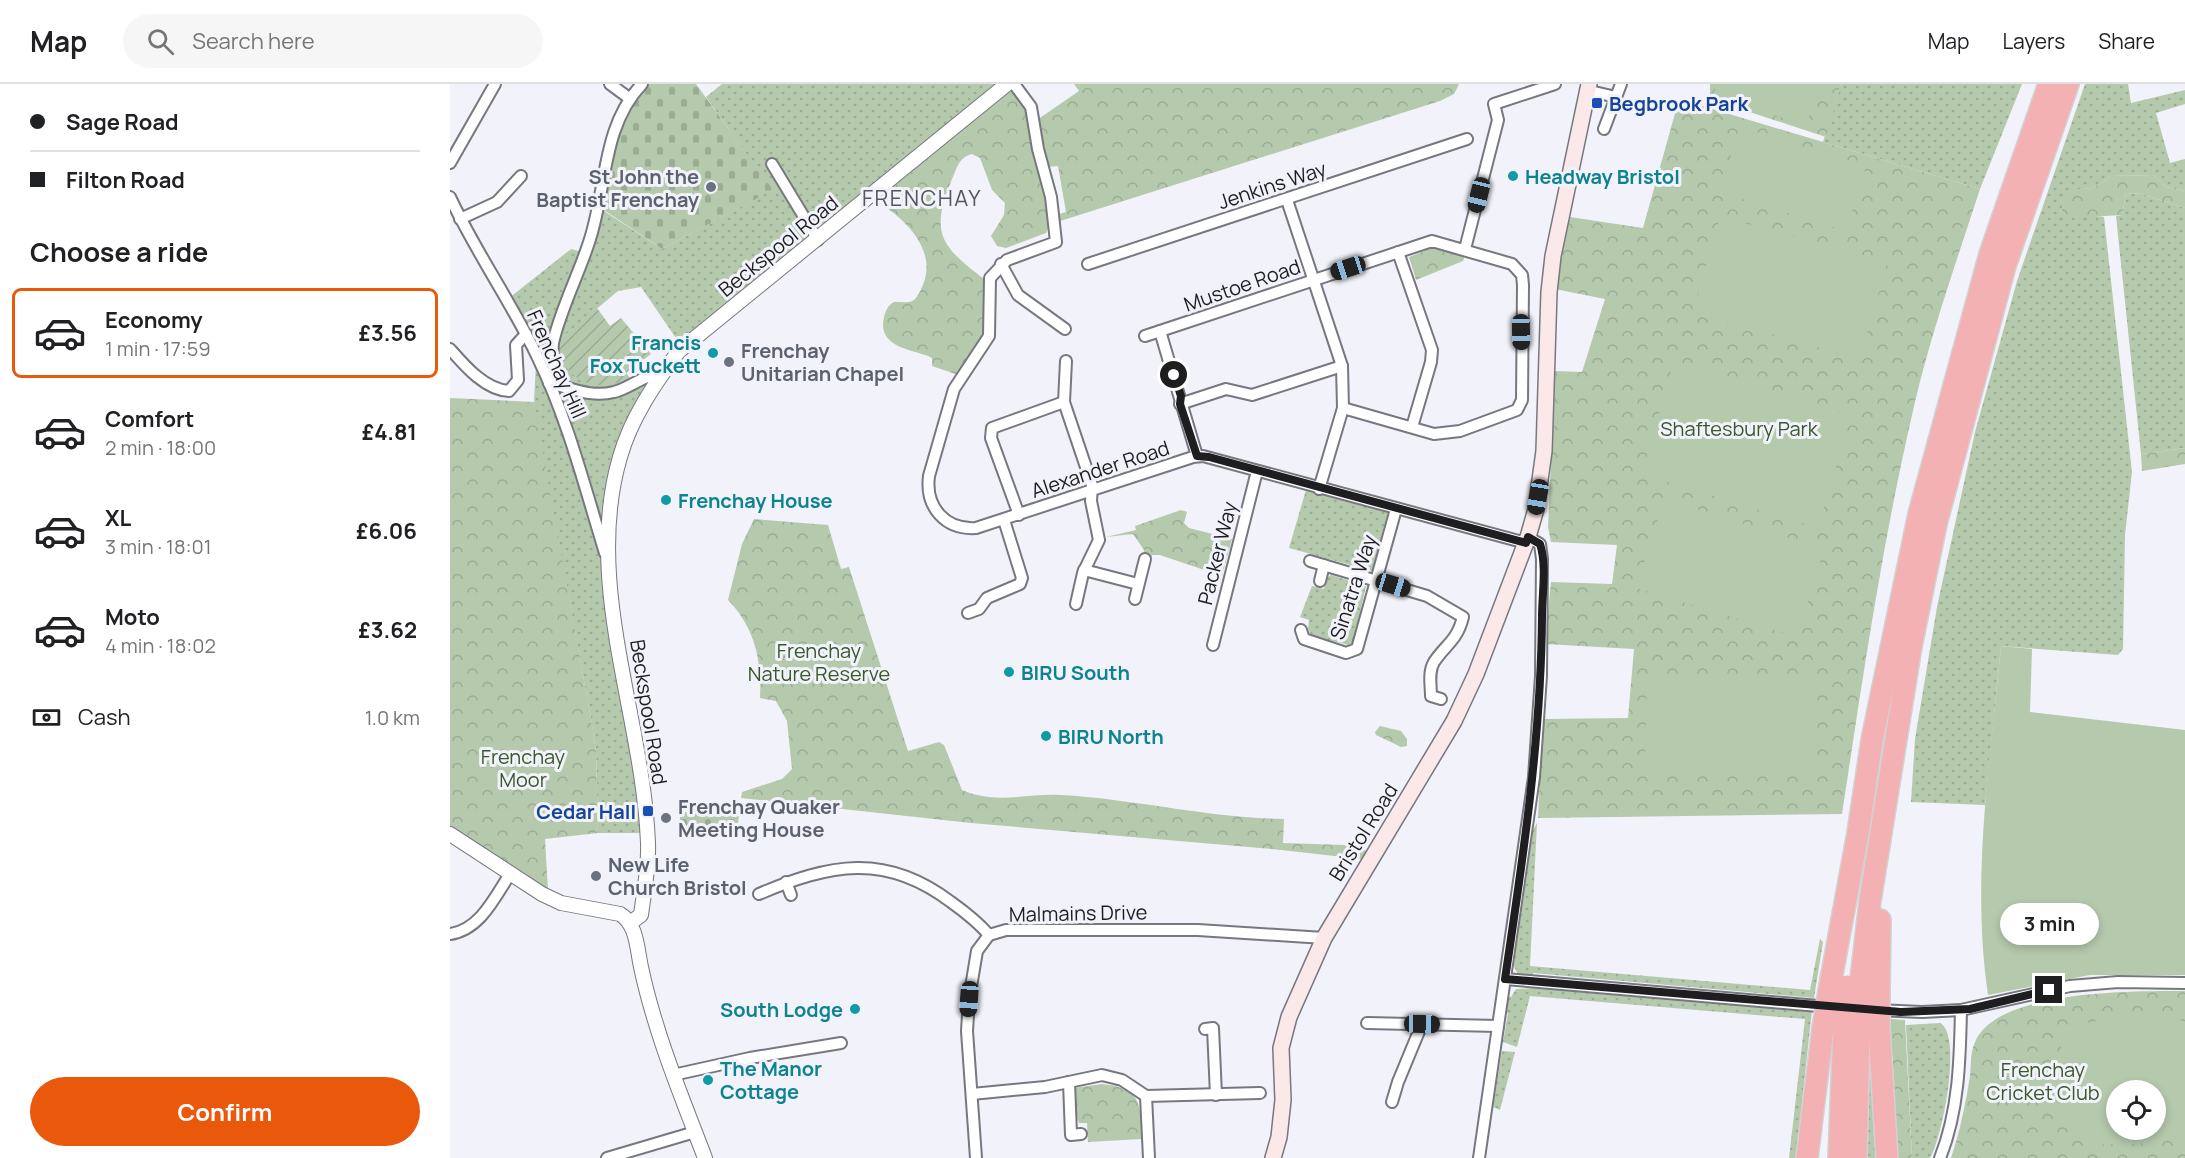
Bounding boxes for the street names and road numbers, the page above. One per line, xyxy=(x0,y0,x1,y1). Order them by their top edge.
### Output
street label: Jenkins Way xyxy=(1214,155,1330,215)
street label: Beckspool Road xyxy=(712,189,844,303)
street label: Mustoe Road xyxy=(1180,252,1304,318)
street label: Frenchay Hill xyxy=(521,306,593,422)
street label: Alexander Road xyxy=(1027,434,1173,504)
street label: Packer Way xyxy=(1191,498,1243,607)
street label: Sinatra Way xyxy=(1323,531,1383,643)
street label: Beckspool Road xyxy=(624,637,674,787)
street label: Bristol Road xyxy=(1322,778,1404,886)
street label: Malmains Drive xyxy=(1009,898,1147,928)

